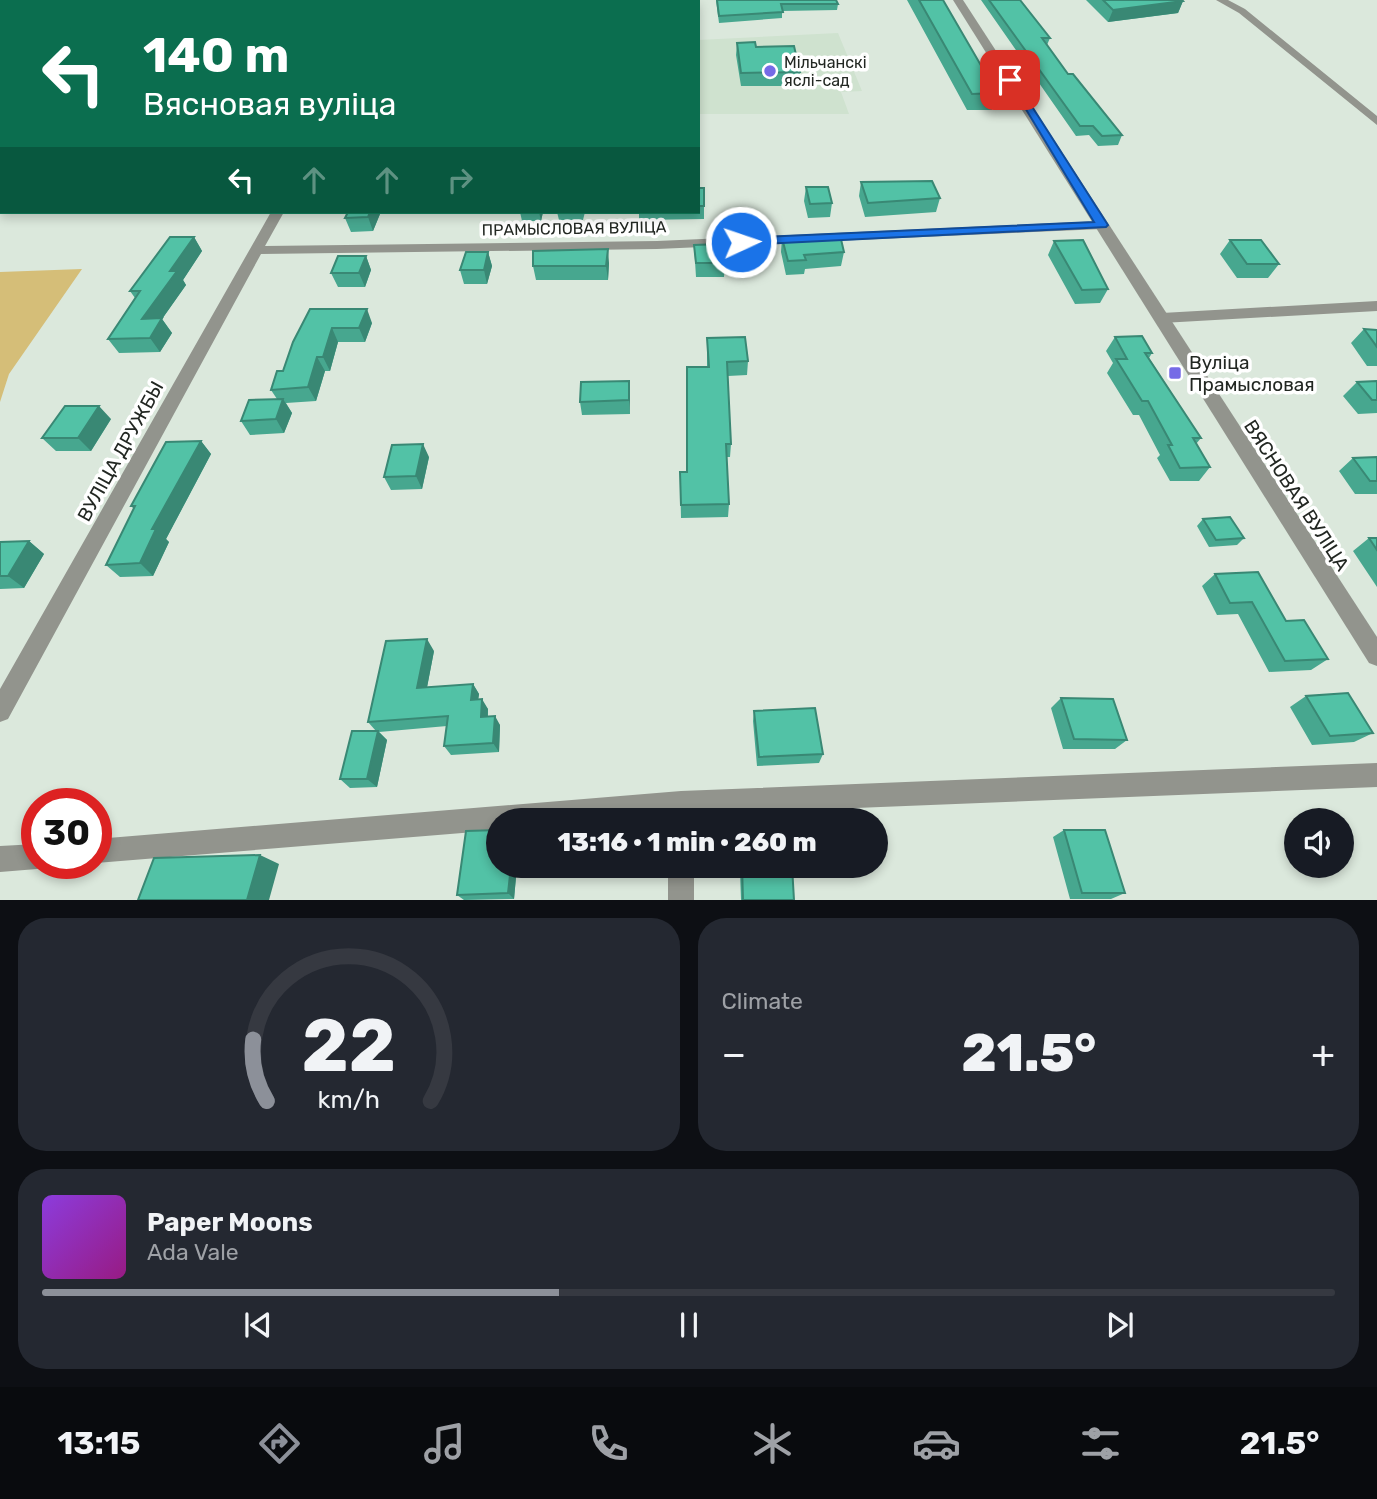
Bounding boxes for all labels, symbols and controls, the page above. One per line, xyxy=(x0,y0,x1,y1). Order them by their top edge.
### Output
text: 140 m xyxy=(143,26,289,84)
icon: left xyxy=(28,28,119,119)
pin xyxy=(980,50,1040,110)
place label: Мільчанскі яслі-сад xyxy=(784,53,867,90)
icon: arrive xyxy=(991,61,1029,99)
marker: Мільчанскі яслі-сад xyxy=(762,63,778,79)
text: Вясновая вуліца xyxy=(143,85,396,123)
icon: left xyxy=(222,161,260,199)
icon: ahead xyxy=(295,161,333,199)
icon: ahead xyxy=(368,161,406,199)
icon: right xyxy=(441,161,479,199)
position arrow xyxy=(704,205,778,279)
street label: ПРАМЫСЛОВАЯ ВУЛІЦА xyxy=(482,217,667,240)
place label: Вуліца Прамысловая xyxy=(1189,351,1315,396)
marker: Вуліца Прамысловая xyxy=(1167,365,1183,381)
street label: ВУЛІЦА ДРУЖБЫ xyxy=(72,377,168,525)
street label: ВЯСНОВАЯ ВУЛІЦА xyxy=(1239,415,1354,575)
speed limit sign: 30 xyxy=(21,788,112,879)
map controls xyxy=(1284,808,1354,878)
button: sound xyxy=(1284,808,1354,878)
text: 13:16 · 1 min · 260 m xyxy=(557,827,817,858)
text: Climate xyxy=(722,987,803,1015)
text: 22 xyxy=(301,1003,396,1089)
text: 21.5° xyxy=(961,1022,1096,1084)
text: − xyxy=(722,1031,746,1077)
text: + xyxy=(1311,1031,1335,1077)
text: km/h xyxy=(318,1084,380,1113)
text: Paper Moons xyxy=(147,1207,313,1238)
text: Ada Vale xyxy=(147,1238,239,1266)
icon: previous xyxy=(239,1306,277,1344)
icon: pause xyxy=(670,1306,708,1344)
icon: next xyxy=(1101,1306,1139,1344)
icon: directions xyxy=(255,1419,304,1468)
icon: music xyxy=(420,1419,469,1468)
icon: phone xyxy=(584,1419,633,1468)
icon: climate xyxy=(748,1419,797,1468)
icon: car xyxy=(912,1419,961,1468)
icon: filters xyxy=(1076,1419,1125,1468)
text: 13:15 xyxy=(58,1424,140,1462)
text: 21.5° xyxy=(1240,1424,1319,1462)

